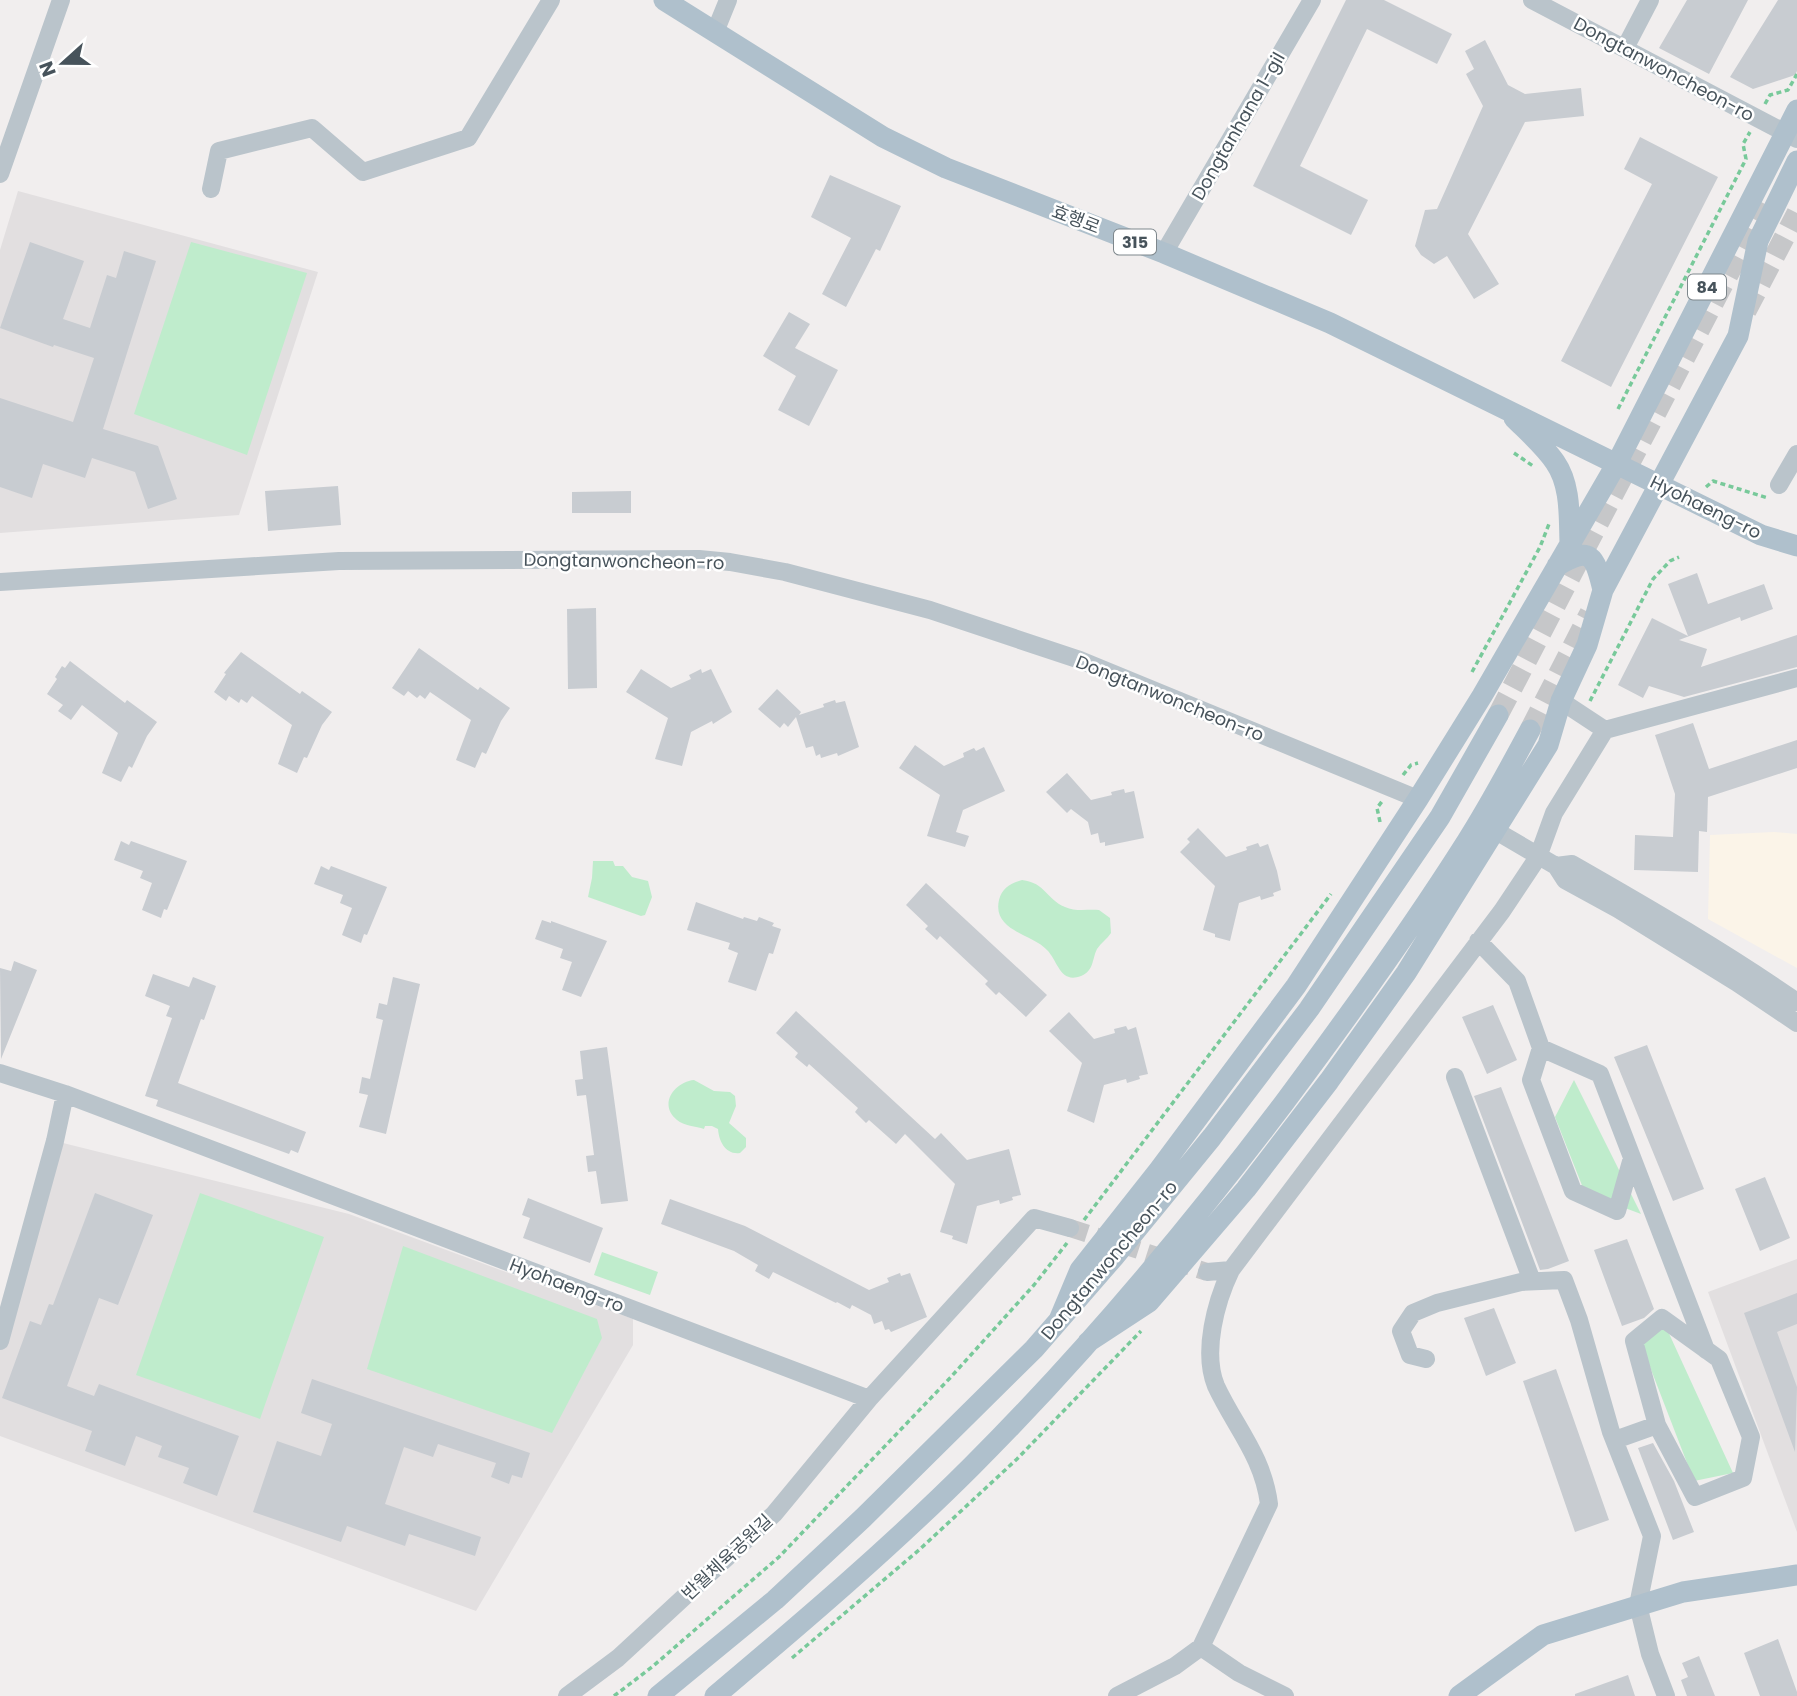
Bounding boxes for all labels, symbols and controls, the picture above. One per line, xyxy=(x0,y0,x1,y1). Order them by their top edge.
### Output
street label: Dongtanwoncheon-ro xyxy=(1569,11,1759,127)
north arrow xyxy=(28,28,98,98)
street label: Dongtanhana 1-gil xyxy=(1185,47,1291,205)
text: N xyxy=(32,57,63,80)
street label: 효행로 xyxy=(1048,198,1104,240)
road number: 315 xyxy=(1114,230,1156,254)
road number: 84 xyxy=(1688,274,1726,300)
street label: Hyohaeng-ro xyxy=(1646,469,1766,545)
street label: Dongtanwoncheon-ro xyxy=(523,547,725,575)
street label: Dongtanwoncheon-ro xyxy=(1072,649,1268,747)
street label: Dongtanwoncheon-ro xyxy=(1035,1175,1183,1345)
street label: Hyohaeng-ro xyxy=(506,1252,628,1318)
street label: 반월체육공원길 xyxy=(676,1508,778,1606)

